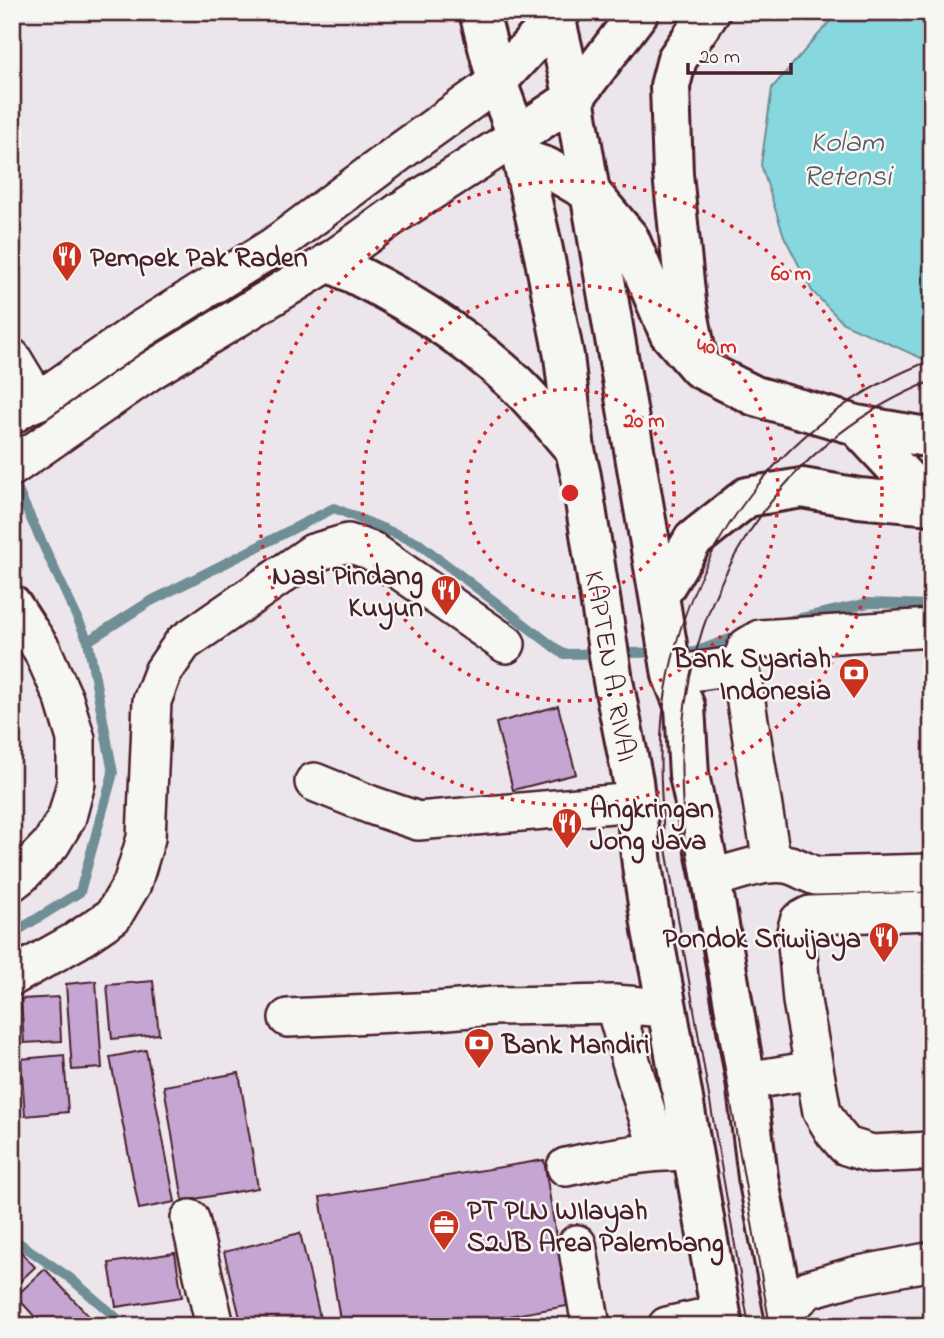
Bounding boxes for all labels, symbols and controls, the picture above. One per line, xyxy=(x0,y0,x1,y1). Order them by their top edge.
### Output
scale bar xyxy=(688,32,792,76)
text: 20 m xyxy=(699,43,740,73)
water label: Kolam Retensi xyxy=(802,122,894,200)
restaurant icon: Pempek Pak Raden xyxy=(50,239,84,283)
place label: Pempek Pak Raden xyxy=(90,239,308,280)
text: 60 m xyxy=(771,260,811,290)
text: 40 m xyxy=(697,333,737,363)
text: 20 m xyxy=(622,407,665,437)
centre of rings xyxy=(558,481,582,505)
place label: Nasi Pindang Kuyun xyxy=(272,557,423,630)
street label: KAPTEN A. RIVAI xyxy=(572,568,646,765)
restaurant icon: Nasi Pindang Kuyun xyxy=(429,573,463,617)
place label: Bank Syariah Indonesia xyxy=(671,640,831,713)
bank icon: Bank Syariah Indonesia xyxy=(837,656,871,700)
place label: Angkringan Jong Java xyxy=(590,790,714,864)
restaurant icon: Angkringan Jong Java xyxy=(550,806,584,850)
place label: Pondok Sriwijaya xyxy=(663,920,861,961)
restaurant icon: Pondok Sriwijaya xyxy=(867,920,901,964)
bank icon: Bank Mandiri xyxy=(462,1026,496,1070)
place label: Bank Mandiri xyxy=(500,1026,649,1067)
place label: PT PLN WIlayah S2JB Area Palembang xyxy=(467,1192,724,1266)
office icon: PT PLN WIlayah S2JB Area Palembang xyxy=(427,1208,461,1252)

